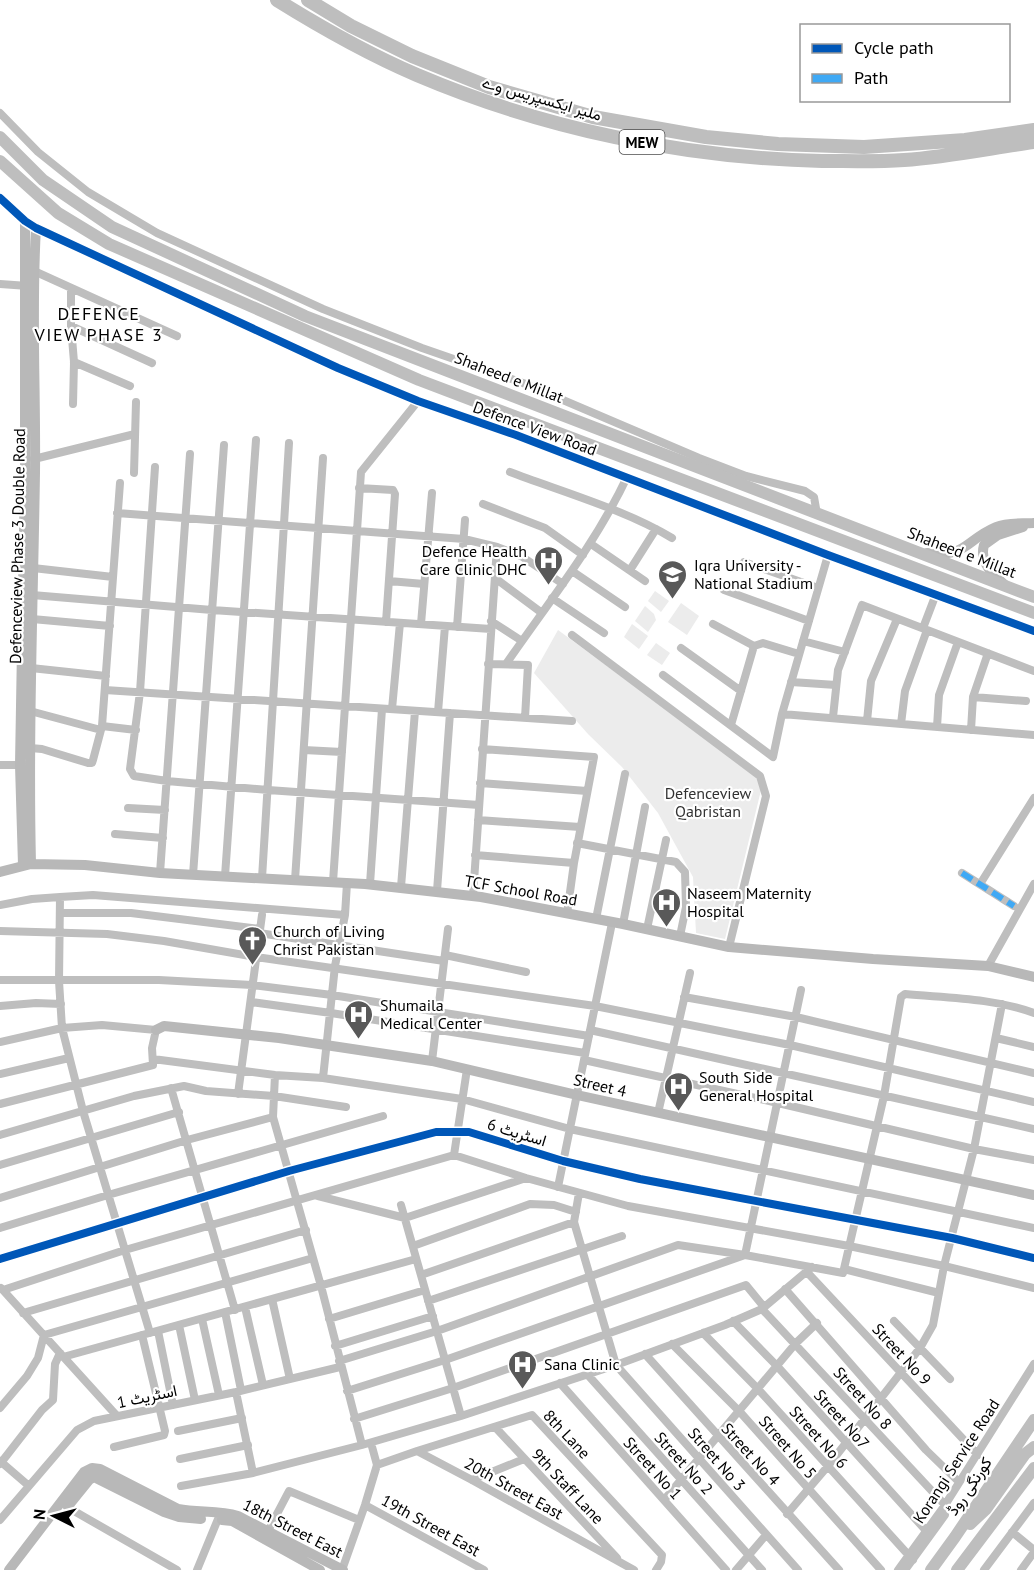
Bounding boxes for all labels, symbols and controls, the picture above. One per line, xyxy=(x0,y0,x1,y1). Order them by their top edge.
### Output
legend xyxy=(800,24,1010,102)
text: Cycle path xyxy=(854,36,934,59)
text: Path xyxy=(854,66,888,89)
street label: ملیر ایکسپریس وے xyxy=(479,71,604,127)
road number: MEW xyxy=(620,130,664,154)
district label: DEFENCE VIEW PHASE 3 xyxy=(34,302,163,346)
street label: Shaheed e Millat xyxy=(452,347,567,407)
street label: Defence View Road xyxy=(470,396,600,460)
street label: Defenceview Phase 3 Double Road xyxy=(5,428,29,664)
street label: Shaheed e Millat xyxy=(905,522,1020,582)
place label: Defence Health Care Clinic DHC xyxy=(420,541,527,579)
hospital icon: Defence Health Care Clinic DHC xyxy=(532,544,564,586)
place label: Iqra University - National Stadium xyxy=(694,555,813,593)
school or university icon: Iqra University - National Stadium xyxy=(657,558,689,600)
park label: Defenceview Qabristan xyxy=(665,783,752,821)
street label: TCF School Road xyxy=(463,870,579,910)
place label: Naseem Maternity Hospital xyxy=(687,883,812,921)
hospital icon: Naseem Maternity Hospital xyxy=(650,886,682,928)
place label: Church of Living Christ Pakistan xyxy=(273,921,385,959)
church icon: Church of Living Christ Pakistan xyxy=(236,924,268,966)
place label: Shumaila Medical Center xyxy=(380,995,483,1033)
hospital icon: Shumaila Medical Center xyxy=(343,998,375,1040)
place label: South Side General Hospital xyxy=(699,1067,813,1105)
street label: Street 4 xyxy=(572,1069,629,1101)
hospital icon: South Side General Hospital xyxy=(662,1070,694,1112)
street label: اسٹریٹ 6 xyxy=(485,1114,549,1151)
street label: Street No 9 xyxy=(868,1319,936,1389)
hospital icon: Sana Clinic xyxy=(507,1348,539,1390)
place label: Sana Clinic xyxy=(544,1354,620,1374)
street label: Street No 8 xyxy=(830,1363,896,1433)
street label: اسٹریٹ 1 xyxy=(115,1380,179,1413)
street label: Street No7 xyxy=(810,1385,874,1453)
street label: Korangi Service Road xyxy=(908,1395,1004,1527)
street label: Street No 6 xyxy=(786,1402,852,1472)
street label: 8th Lane xyxy=(539,1405,595,1463)
street label: Street No 5 xyxy=(755,1411,821,1483)
street label: Street No 4 xyxy=(718,1419,785,1490)
street label: Street No 3 xyxy=(684,1423,750,1495)
street label: Street No 2 xyxy=(651,1428,717,1498)
street label: Street No 1 xyxy=(620,1433,686,1503)
street label: 9th Staff Lane xyxy=(528,1444,608,1528)
street label: 20th Street East xyxy=(461,1453,567,1524)
street label: کورنگی روڈ xyxy=(942,1453,997,1520)
north arrow xyxy=(24,1486,84,1546)
street label: 19th Street East xyxy=(378,1490,484,1561)
street label: 18th Street East xyxy=(240,1494,347,1562)
text: N xyxy=(29,1508,50,1521)

